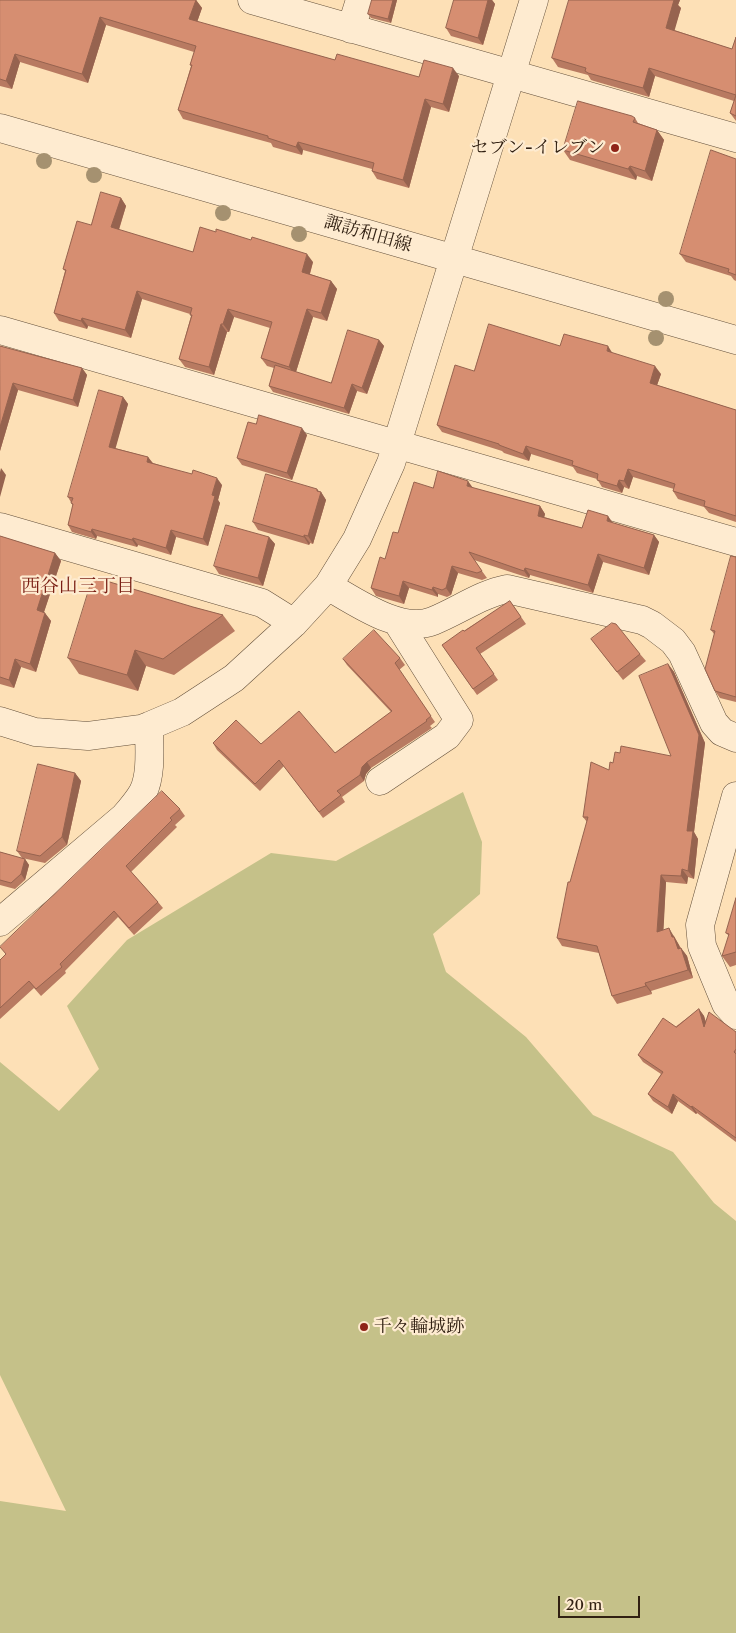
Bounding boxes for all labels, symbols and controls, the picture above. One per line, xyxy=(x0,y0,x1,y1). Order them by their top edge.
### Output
place label: セブン-イレブン xyxy=(471,137,605,159)
marker: セブン-イレブン xyxy=(609,142,621,154)
street label: 諏訪和田線 xyxy=(322,211,414,257)
district label: 西谷山三丁目 xyxy=(21,576,135,598)
place label: 千々輪城跡 xyxy=(374,1316,464,1338)
marker: 千々輪城跡 xyxy=(358,1321,370,1333)
scale bar xyxy=(561,1586,644,1618)
text: 20 m xyxy=(566,1595,602,1614)

